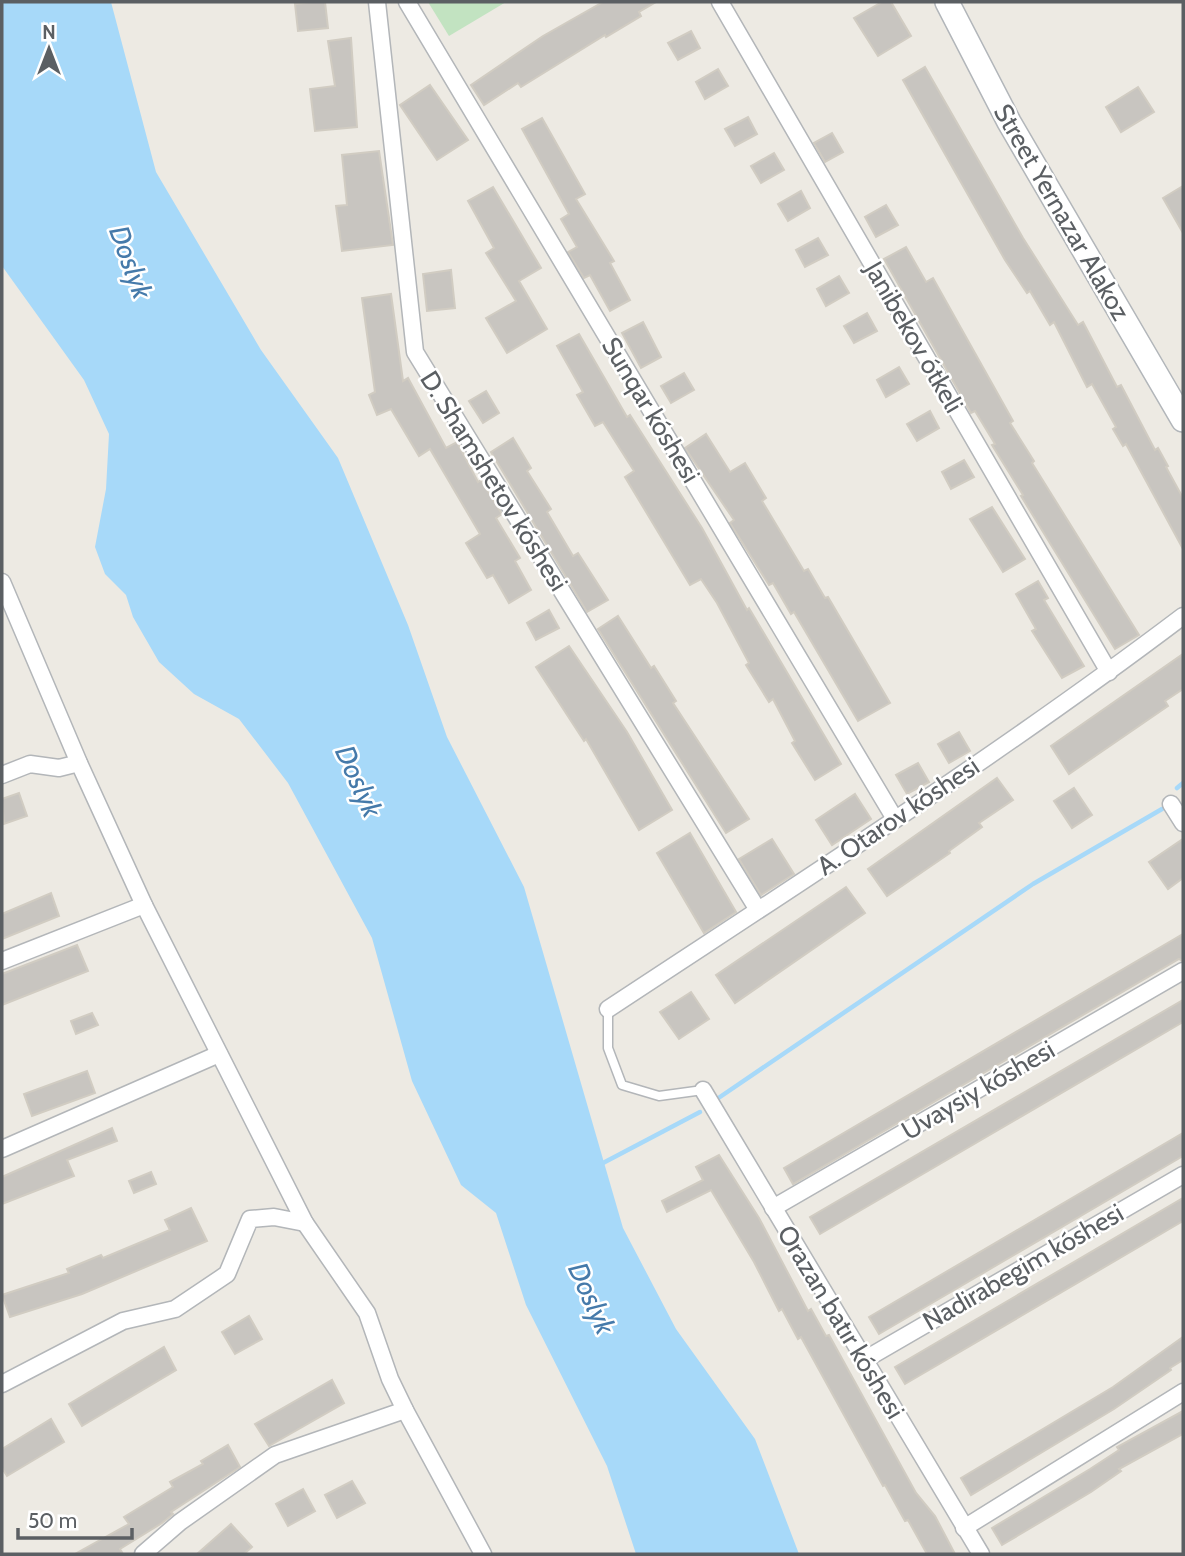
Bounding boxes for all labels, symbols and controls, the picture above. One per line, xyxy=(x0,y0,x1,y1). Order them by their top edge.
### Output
north arrow xyxy=(14,14,84,84)
text: N xyxy=(42,21,56,44)
street label: Street Yernazar Alakoz xyxy=(987,98,1137,326)
water label: Doslyk xyxy=(102,221,160,304)
street label: Janibekov ótkeli xyxy=(857,255,970,418)
street label: Sunqar kóshesi xyxy=(595,331,707,489)
street label: D. Shamshetov kóshesi xyxy=(413,365,575,597)
water label: Doslyk xyxy=(328,740,390,823)
street label: A. Otarov kóshesi xyxy=(811,750,985,882)
street label: Uvaysiy kóshesi xyxy=(896,1033,1060,1147)
street label: Nadirabegim kóshesi xyxy=(917,1197,1129,1337)
street label: Orazan batır kóshesi xyxy=(771,1219,911,1425)
water label: Doslyk xyxy=(561,1257,623,1340)
scale bar xyxy=(18,1496,131,1540)
text: 50 m xyxy=(28,1508,77,1533)

